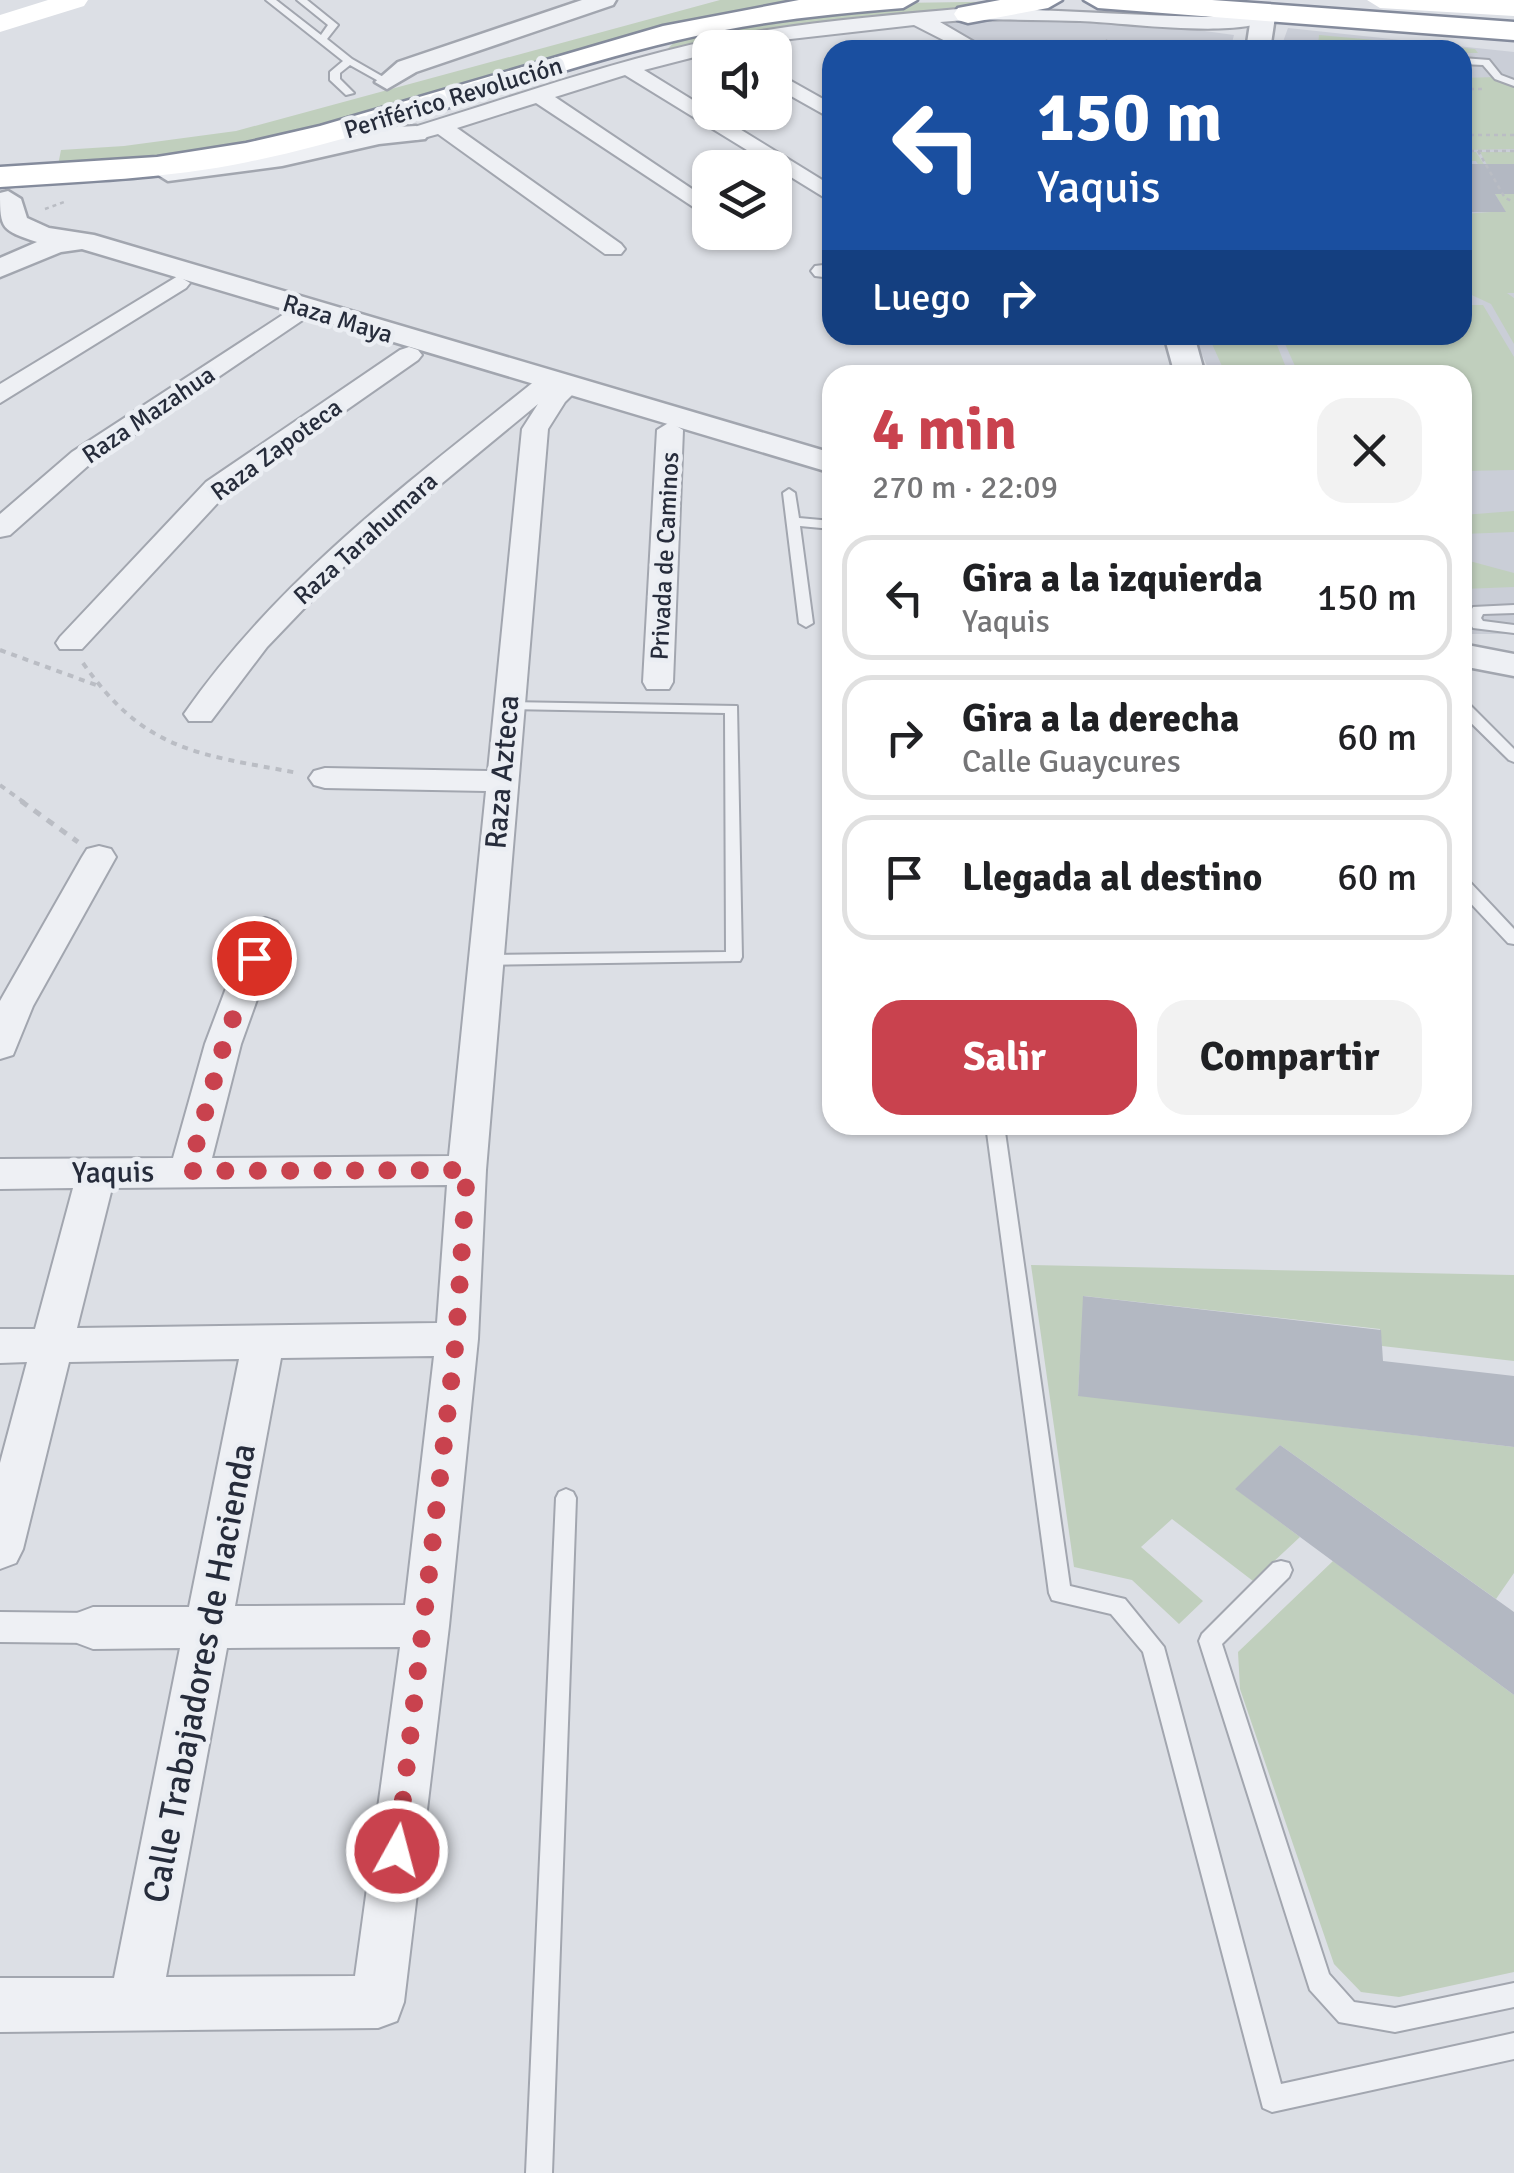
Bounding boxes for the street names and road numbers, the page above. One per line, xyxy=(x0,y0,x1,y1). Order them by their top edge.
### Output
street label: Periférico Revolución xyxy=(340,50,566,145)
street label: Raza Maya xyxy=(279,287,397,350)
street label: Raza Mazahua xyxy=(76,359,221,470)
street label: Raza Zapoteca xyxy=(205,391,348,507)
street label: Privada de Caminos xyxy=(644,451,685,661)
street label: Raza Tarahumara xyxy=(287,466,444,611)
street label: Raza Azteca xyxy=(477,693,528,851)
street label: Yaquis xyxy=(72,1153,154,1192)
street label: Calle Trabajadores de Hacienda xyxy=(134,1440,265,1906)

